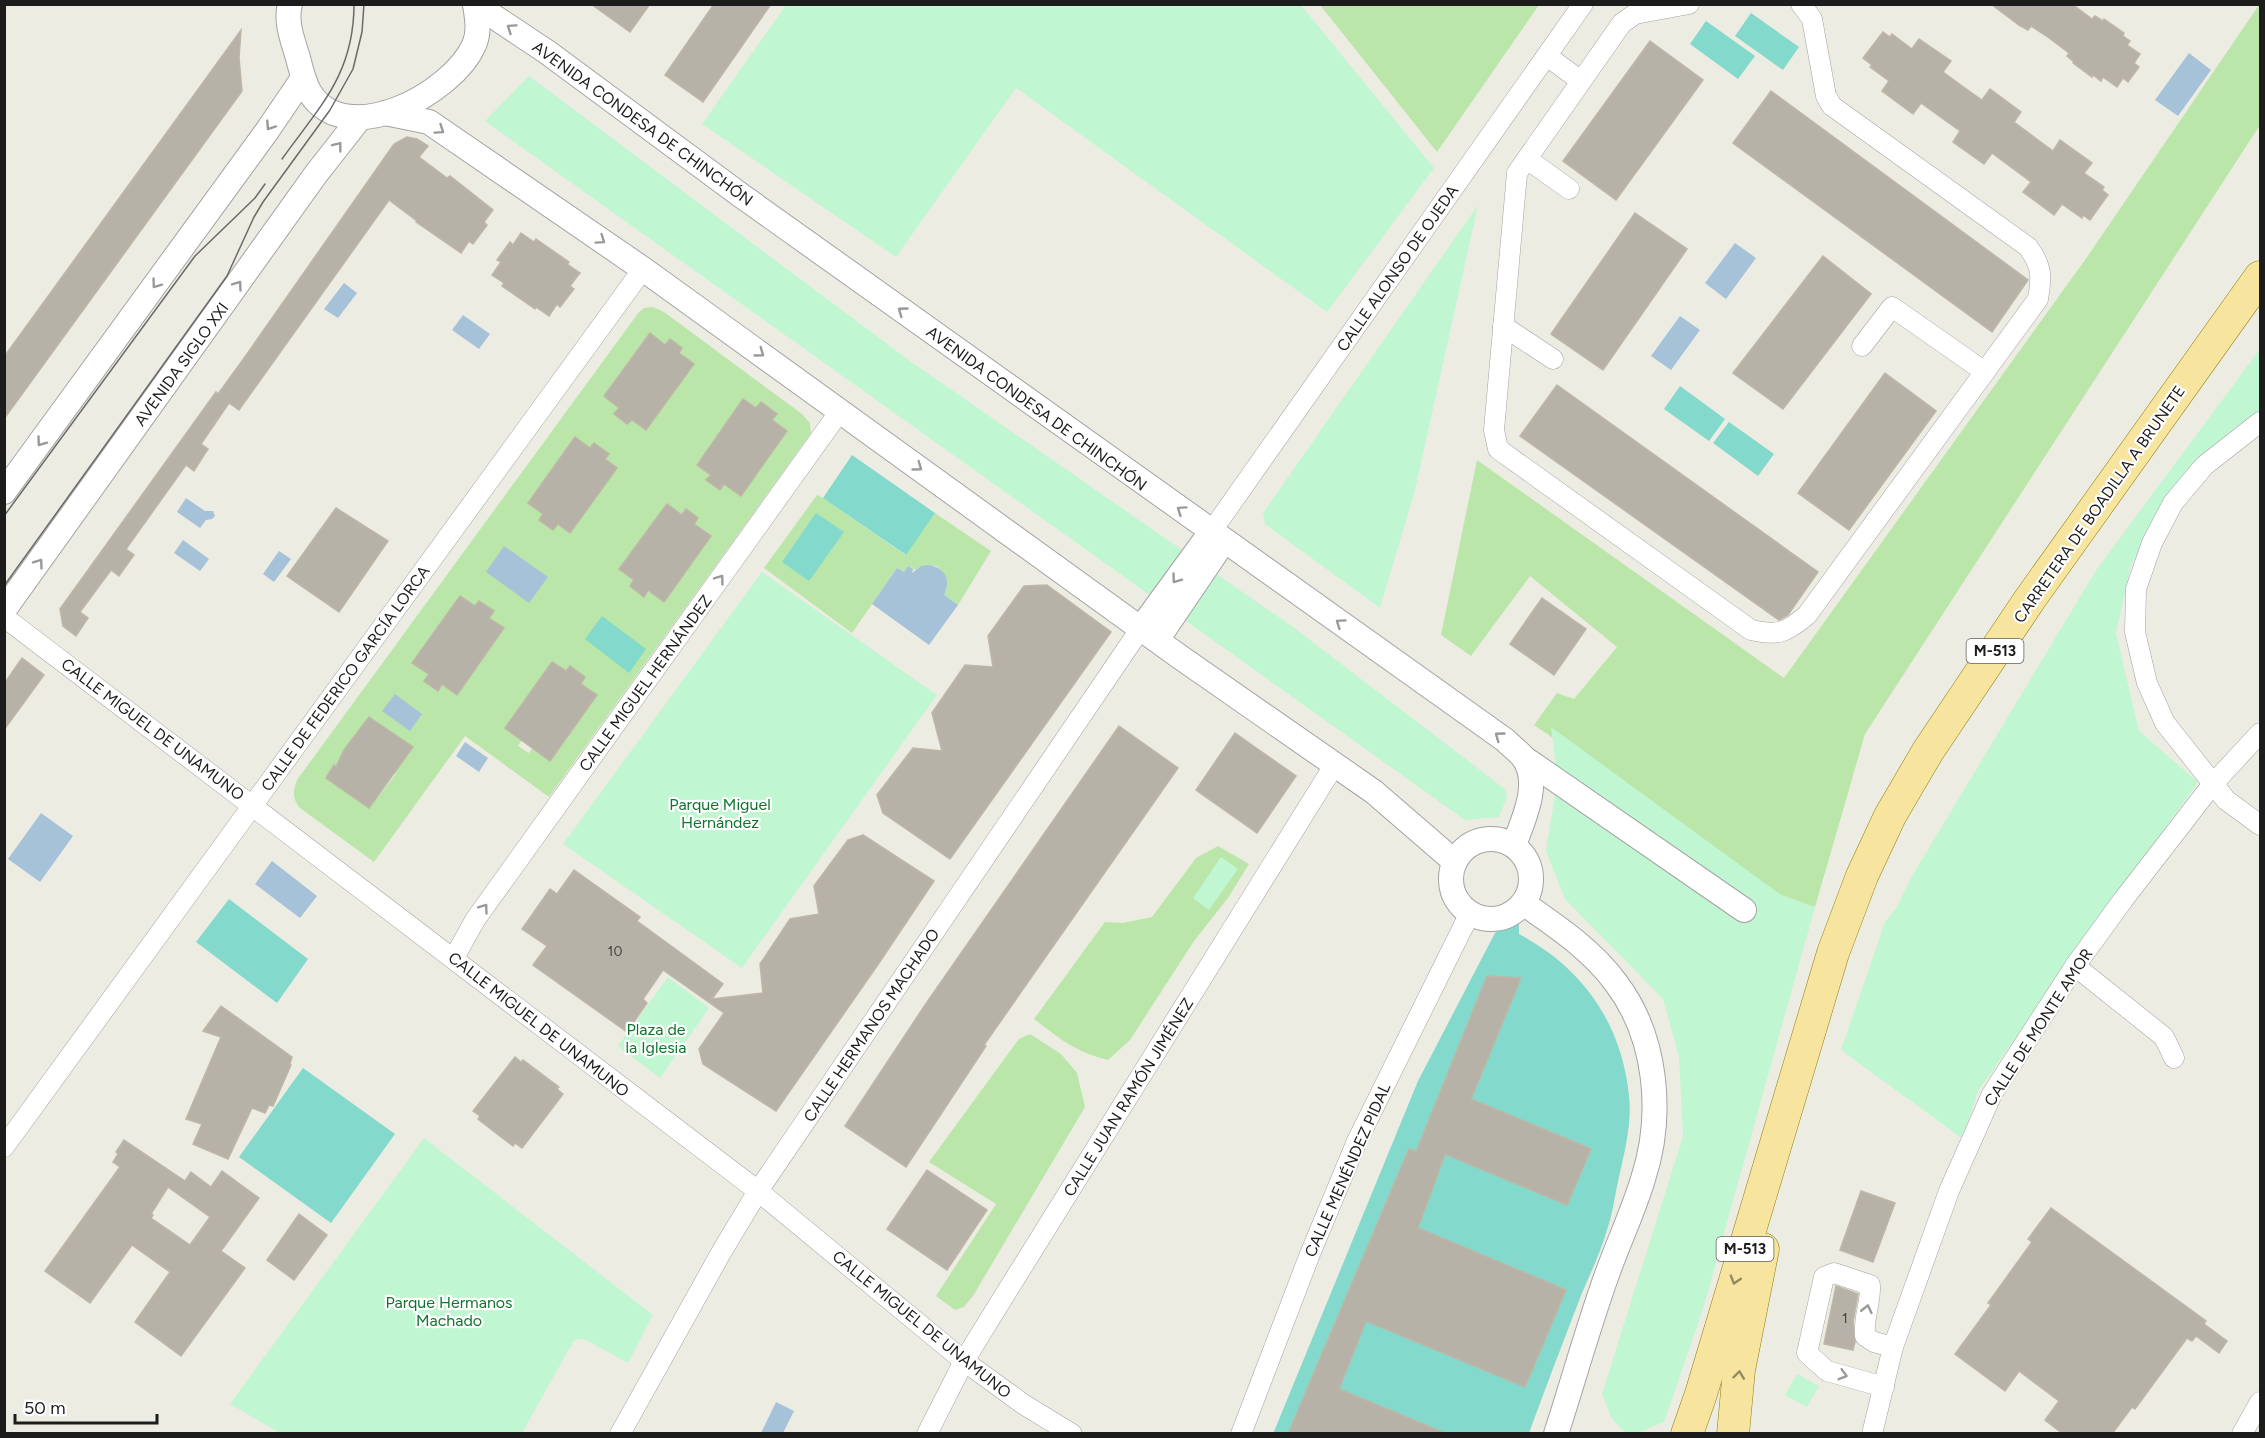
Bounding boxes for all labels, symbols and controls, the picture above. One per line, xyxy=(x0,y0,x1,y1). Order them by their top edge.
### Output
one-way arrow xyxy=(507,25,518,36)
street label: AVENIDA CONDESA DE CHINCHÓN xyxy=(529,37,757,210)
one-way arrow xyxy=(267,120,278,131)
one-way arrow xyxy=(434,123,445,134)
one-way arrow xyxy=(331,142,342,153)
street label: CALLE ALONSO DE OJEDA xyxy=(1333,181,1462,355)
one-way arrow xyxy=(595,233,606,244)
one-way arrow xyxy=(152,278,163,289)
one-way arrow xyxy=(230,280,241,291)
street label: AVENIDA SIGLO XXI xyxy=(130,299,233,430)
one-way arrow xyxy=(898,307,909,318)
street label: AVENIDA CONDESA DE CHINCHÓN xyxy=(923,322,1151,495)
one-way arrow xyxy=(753,346,764,357)
street label: CARRETERA DE BOADILLA A BRUNETE xyxy=(2010,382,2189,627)
one-way arrow xyxy=(38,435,49,446)
one-way arrow xyxy=(912,460,923,471)
one-way arrow xyxy=(1176,506,1187,517)
one-way arrow xyxy=(32,559,43,570)
street label: CALLE DE FEDERICO GARCÍA LORCA xyxy=(257,562,434,795)
one-way arrow xyxy=(1172,573,1183,584)
one-way arrow xyxy=(713,575,724,586)
street label: CALLE MIGUEL HERNÁNDEZ xyxy=(575,591,716,775)
one-way arrow xyxy=(1335,619,1346,630)
road number: M-513 xyxy=(1966,639,2024,663)
street label: CALLE MIGUEL DE UNAMUNO xyxy=(57,654,248,804)
one-way arrow xyxy=(1494,732,1505,743)
park label: Parque Miguel Hernández xyxy=(669,795,771,832)
one-way arrow xyxy=(476,904,487,915)
street label: CALLE HERMANOS MACHADO xyxy=(800,925,943,1125)
house number: 10 xyxy=(608,943,622,960)
street label: CALLE DE MONTE AMOR xyxy=(1980,945,2097,1110)
street label: CALLE MIGUEL DE UNAMUNO xyxy=(445,948,633,1101)
street label: CALLE JUAN RAMÓN JIMÉNEZ xyxy=(1059,995,1197,1200)
park label: Plaza de la Iglesia xyxy=(626,1020,686,1057)
street label: CALLE MENÉNDEZ PIDAL xyxy=(1301,1080,1395,1260)
road number: M-513 xyxy=(1716,1237,1774,1261)
street label: CALLE MIGUEL DE UNAMUNO xyxy=(829,1246,1015,1402)
one-way arrow xyxy=(1730,1274,1742,1285)
park label: Parque Hermanos Machado xyxy=(385,1293,513,1330)
one-way arrow xyxy=(1859,1304,1872,1314)
house number: 1 xyxy=(1842,1310,1848,1327)
one-way arrow xyxy=(1837,1368,1848,1380)
one-way arrow xyxy=(1732,1371,1745,1380)
scale bar xyxy=(15,1387,158,1425)
text: 50 m xyxy=(24,1397,66,1419)

